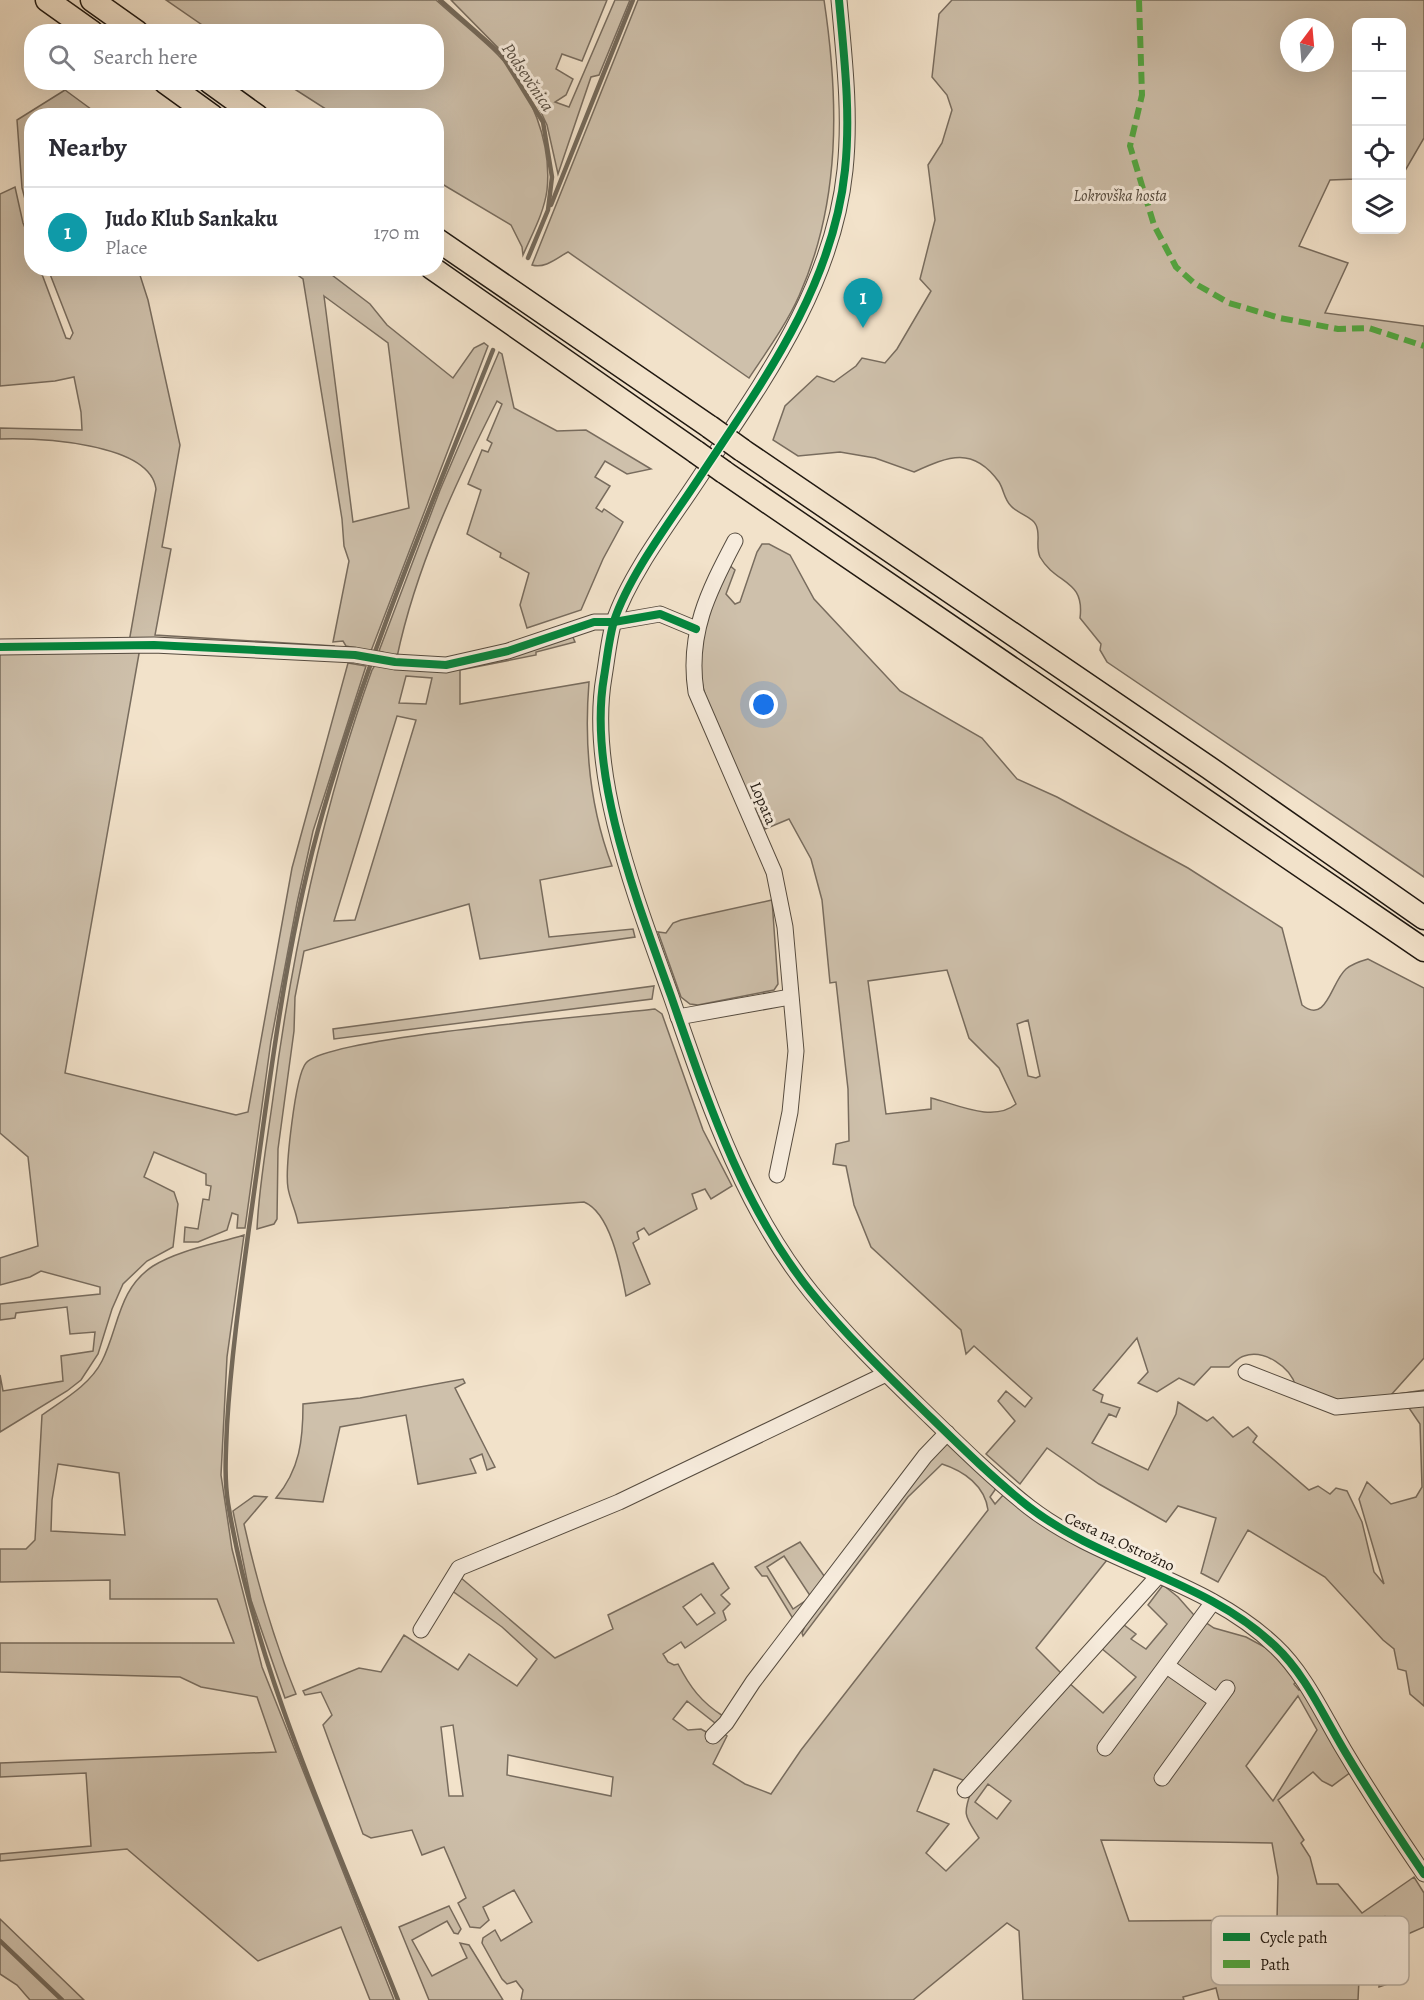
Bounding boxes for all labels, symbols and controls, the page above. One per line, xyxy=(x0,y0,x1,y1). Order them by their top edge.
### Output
north arrow xyxy=(1280,18,1334,72)
map controls xyxy=(1352,18,1406,234)
button: + xyxy=(1352,18,1406,72)
search box xyxy=(24,24,444,90)
water label: Podsevčnica xyxy=(496,38,560,116)
icon: search xyxy=(45,41,78,74)
text: Search here xyxy=(93,42,198,72)
button: − xyxy=(1352,72,1406,126)
button: locate xyxy=(1352,126,1406,180)
text: Nearby xyxy=(48,130,127,165)
button: layers xyxy=(1352,180,1406,234)
park label: Lokrovška hosta xyxy=(1073,185,1167,207)
text: Judo Klub Sankaku xyxy=(105,204,278,234)
text: 1 xyxy=(64,219,71,246)
text: 170 m xyxy=(374,219,420,246)
text: Place xyxy=(105,234,147,261)
pin: 1 xyxy=(844,278,882,328)
your location xyxy=(749,690,778,719)
street label: Lopata xyxy=(744,779,782,829)
street label: Cesta na Ostrožno xyxy=(1061,1507,1178,1577)
legend xyxy=(1211,1916,1409,1985)
text: Cycle path xyxy=(1260,1927,1328,1949)
text: Path xyxy=(1260,1954,1290,1976)

